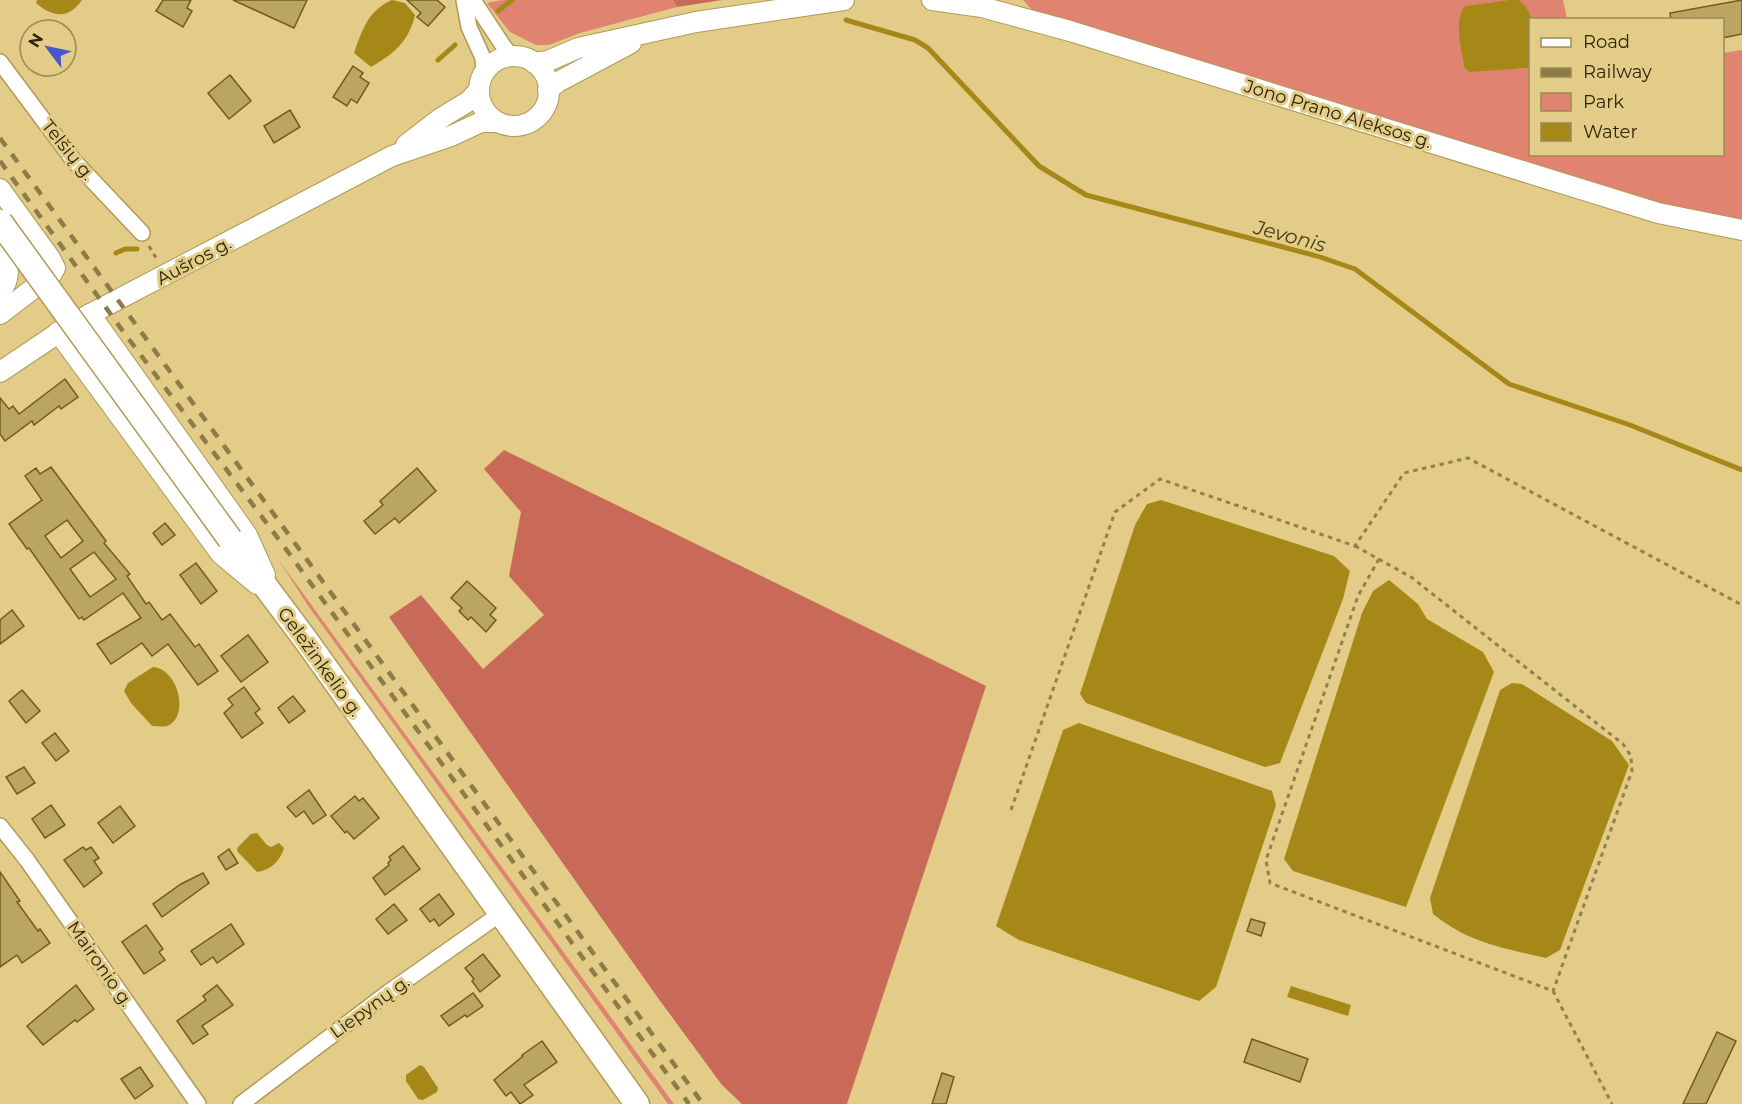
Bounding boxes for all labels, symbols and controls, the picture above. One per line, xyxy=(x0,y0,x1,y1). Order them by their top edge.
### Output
north arrow xyxy=(18,18,78,78)
legend xyxy=(1529,18,1724,156)
text: N xyxy=(24,30,47,51)
text: Road xyxy=(1583,31,1630,53)
text: Railway xyxy=(1583,61,1652,83)
street label: Jono Prano Aleksos g. xyxy=(1241,75,1434,153)
text: Park xyxy=(1583,91,1624,113)
street label: Telšių g. xyxy=(37,115,99,185)
text: Water xyxy=(1583,121,1638,143)
water label: Jevonis xyxy=(1250,215,1329,257)
street label: Aušros g. xyxy=(153,232,235,290)
street label: Geležinkelio g. xyxy=(273,603,367,721)
street label: Maironio g. xyxy=(62,917,138,1011)
street label: Liepynų g. xyxy=(326,971,414,1043)

